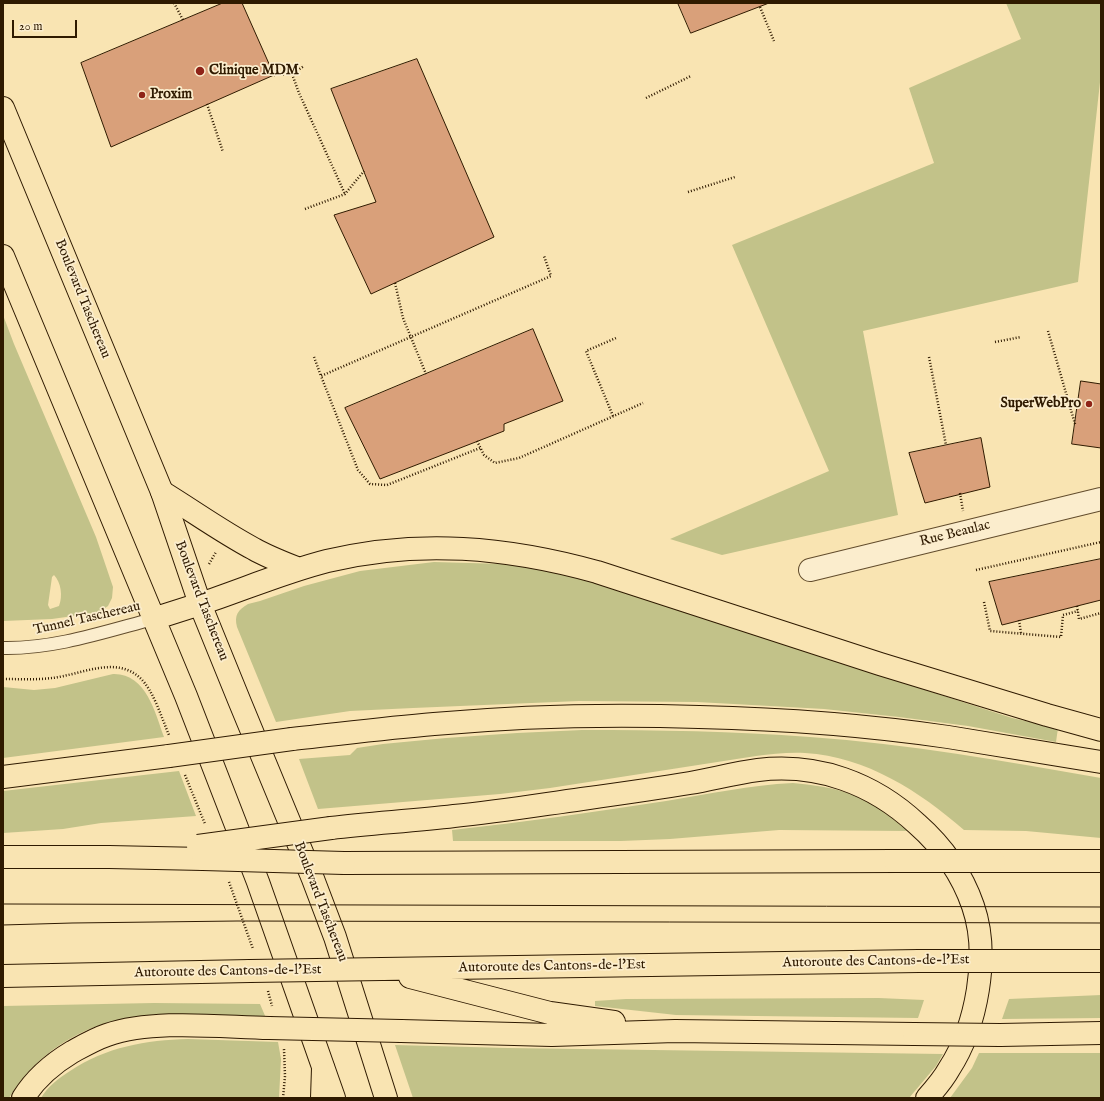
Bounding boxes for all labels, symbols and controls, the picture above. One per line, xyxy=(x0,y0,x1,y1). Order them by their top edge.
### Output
scale bar xyxy=(14,12,79,38)
text: 20 m xyxy=(19,19,42,34)
place label: Clinique MDM xyxy=(209,63,299,79)
marker: Clinique MDM xyxy=(194,65,206,77)
place label: Proxim xyxy=(150,87,192,103)
marker: Proxim xyxy=(137,90,147,100)
street label: Boulevard Taschereau xyxy=(50,237,114,361)
place label: SuperWebPro xyxy=(1001,396,1081,412)
marker: SuperWebPro xyxy=(1084,399,1094,409)
street label: Rue Beaulac xyxy=(918,517,992,551)
street label: Boulevard Taschereau xyxy=(170,539,232,663)
street label: Tunnel Taschereau xyxy=(32,599,142,639)
street label: Boulevard Taschereau xyxy=(289,840,351,964)
street label: Autoroute des Cantons-de-l'Est xyxy=(782,952,970,972)
street label: Autoroute des Cantons-de-l'Est xyxy=(458,957,646,977)
street label: Autoroute des Cantons-de-l'Est xyxy=(134,962,322,982)

